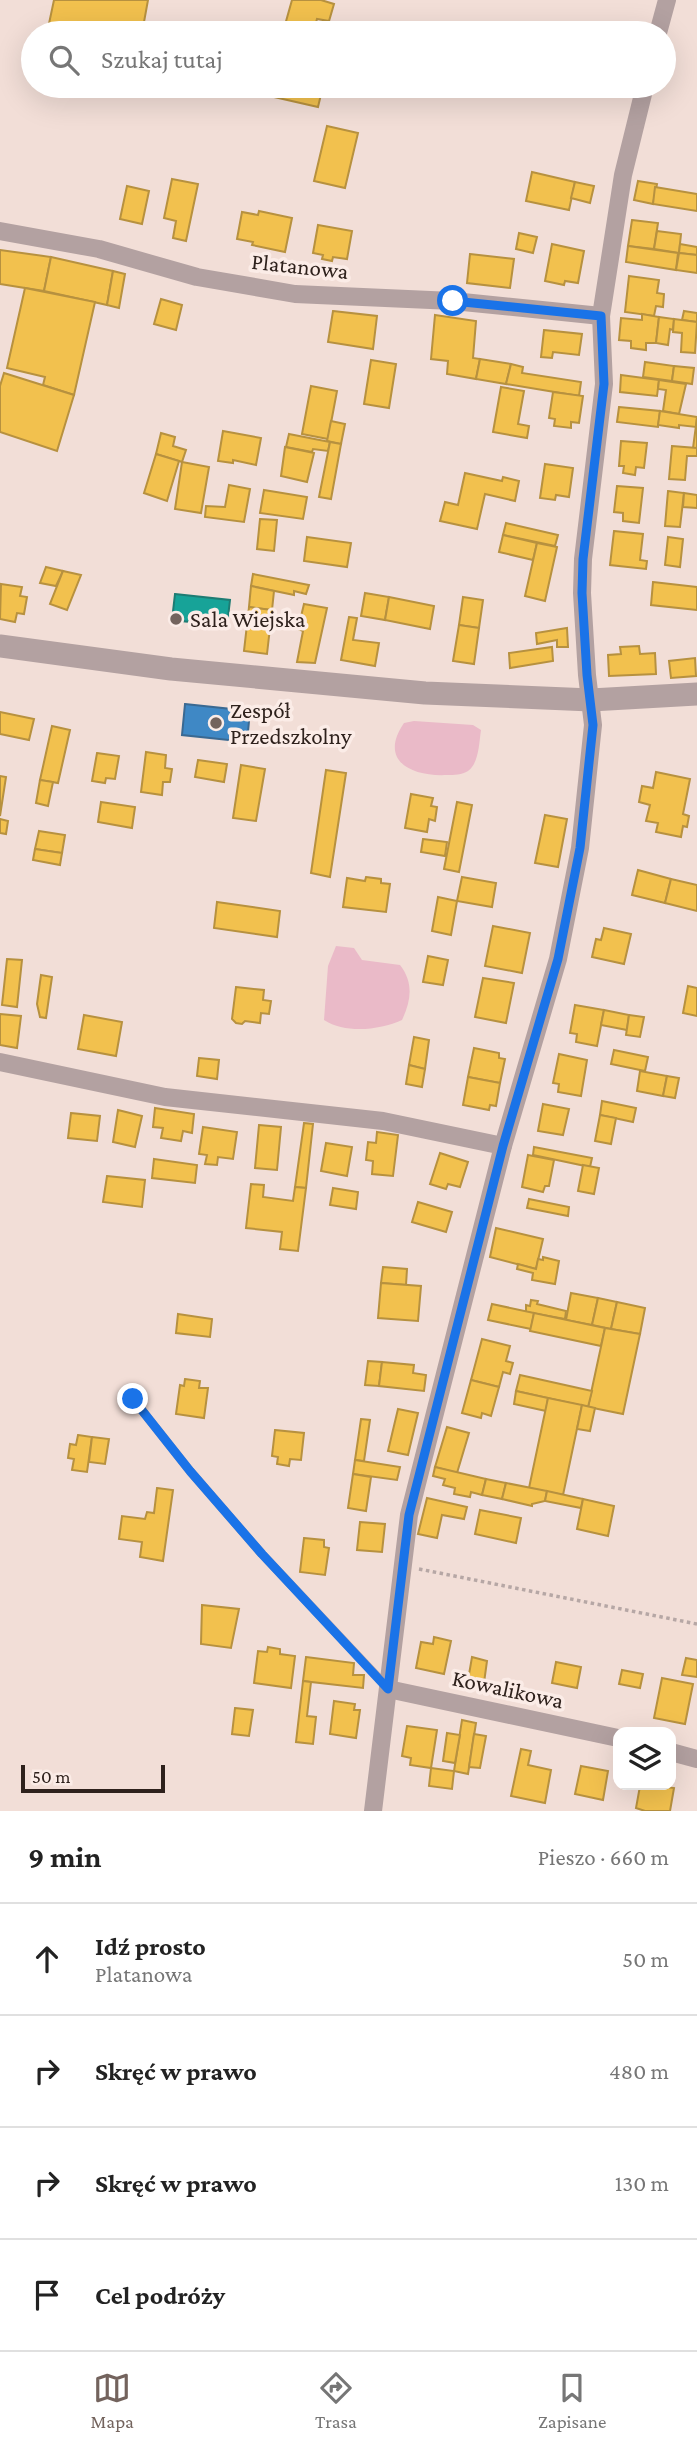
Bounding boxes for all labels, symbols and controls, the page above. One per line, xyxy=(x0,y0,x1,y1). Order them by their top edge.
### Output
search box xyxy=(21,21,676,98)
icon: search xyxy=(45,41,83,79)
text: Szukaj tutaj xyxy=(101,45,223,74)
street label: Platanowa xyxy=(250,248,350,284)
route start xyxy=(437,285,468,316)
place label: Sala Wiejska xyxy=(190,606,306,632)
marker: Sala Wiejska xyxy=(168,611,184,627)
place label: Zespół Przedszkolny xyxy=(230,697,352,749)
marker: Zespół Przedszkolny xyxy=(208,715,224,731)
route end xyxy=(117,1383,148,1414)
street label: Kowalikowa xyxy=(450,1664,566,1714)
map controls xyxy=(613,1727,676,1790)
button: layers xyxy=(613,1727,676,1790)
scale bar xyxy=(21,1762,164,1794)
text: 50 m xyxy=(32,1766,71,1787)
text: 9 min xyxy=(28,1840,101,1873)
text: Pieszo · 660 m xyxy=(538,1844,669,1870)
text: Idź prosto xyxy=(95,1932,206,1961)
icon: ahead xyxy=(28,1940,66,1978)
text: 50 m xyxy=(622,1946,669,1972)
text: Platanowa xyxy=(95,1961,193,1987)
icon: right xyxy=(28,2052,66,2090)
text: Skręć w prawo xyxy=(95,2057,257,2086)
text: 480 m xyxy=(609,2058,669,2084)
icon: right xyxy=(28,2164,66,2202)
text: Skręć w prawo xyxy=(95,2169,257,2198)
text: 130 m xyxy=(615,2170,669,2196)
icon: arrive xyxy=(28,2276,66,2314)
text: Cel podróży xyxy=(95,2281,225,2310)
tab: Mapa xyxy=(91,2369,134,2432)
tab: Trasa xyxy=(315,2369,357,2432)
tab: Zapisane xyxy=(538,2369,606,2432)

